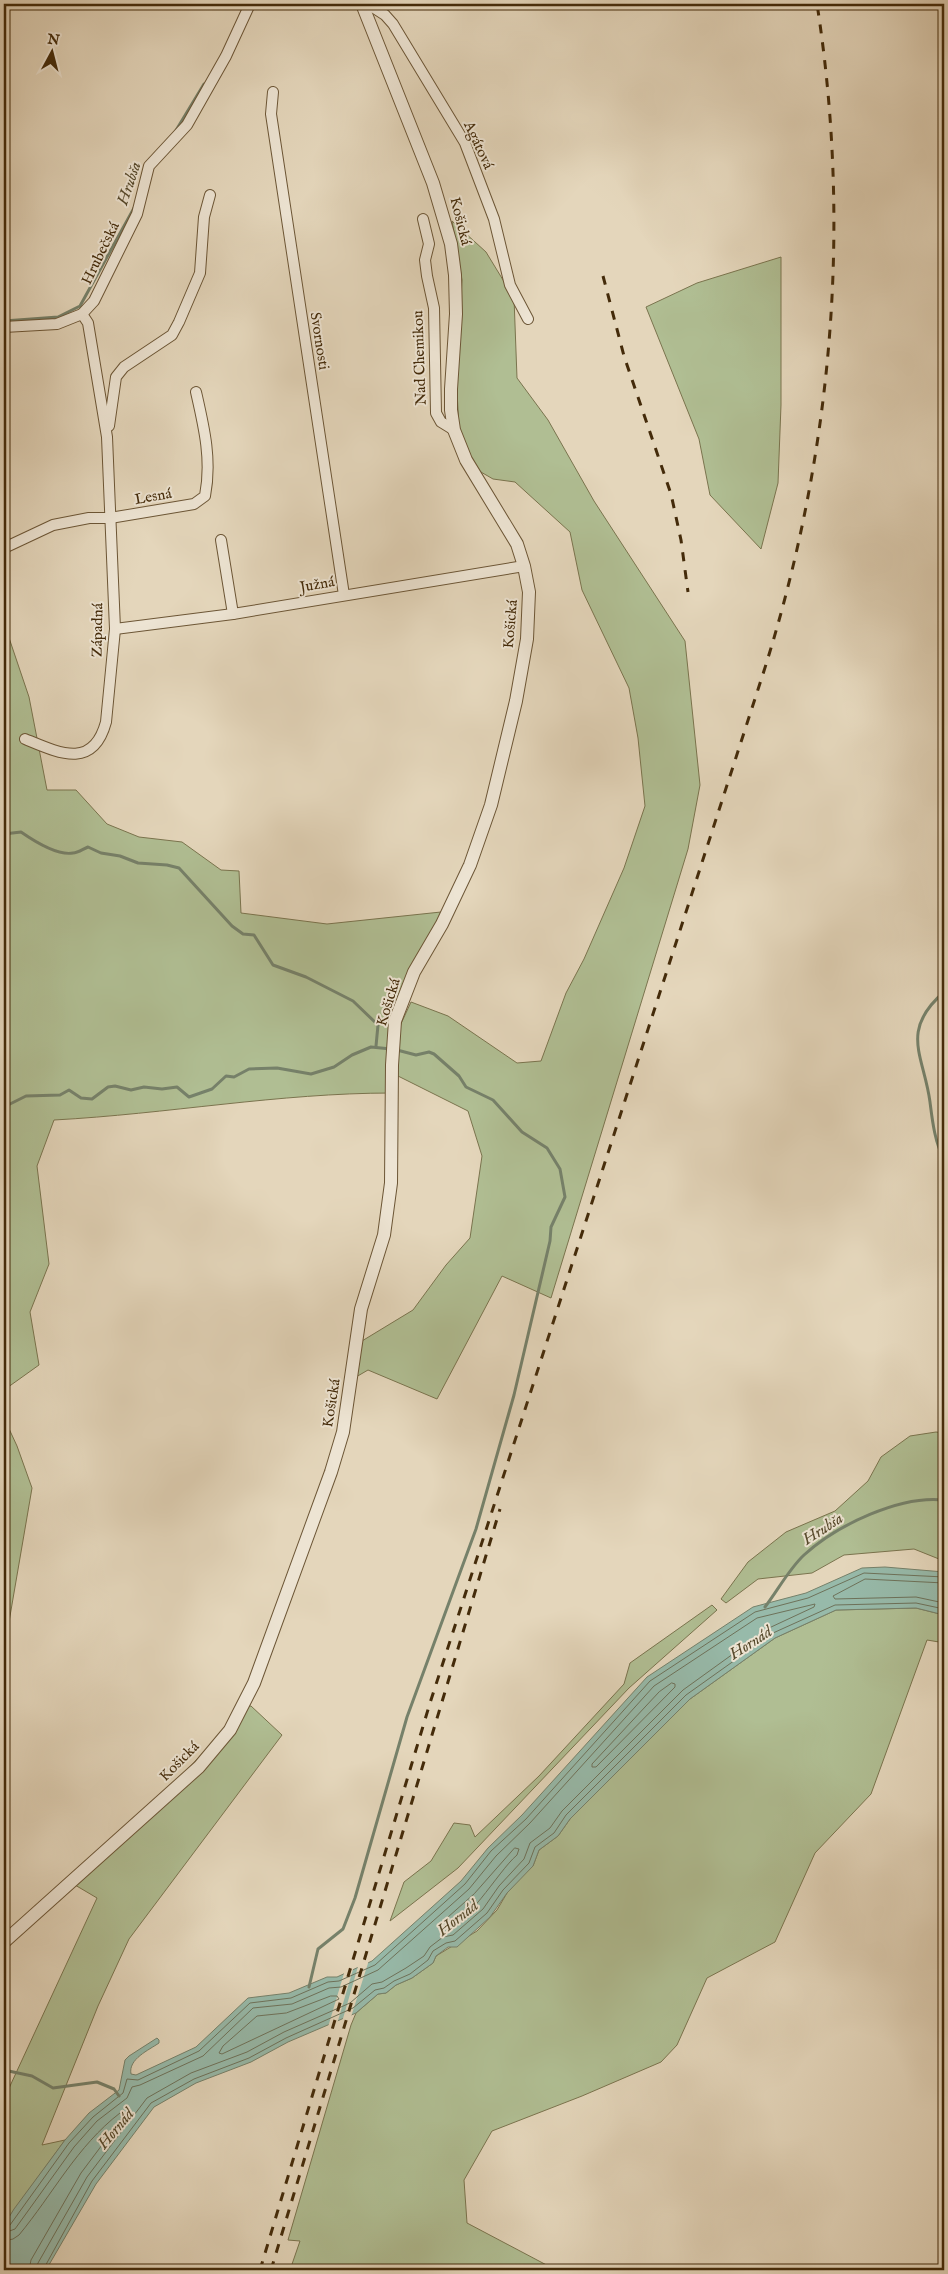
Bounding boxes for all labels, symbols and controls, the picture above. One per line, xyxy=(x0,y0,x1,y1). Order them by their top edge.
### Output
north arrow xyxy=(28,28,78,78)
text: N xyxy=(45,30,61,50)
street label: Agátová xyxy=(459,117,498,173)
water label: Hrubša xyxy=(113,159,147,209)
street label: Košická xyxy=(445,195,476,248)
street label: Hrubečská xyxy=(77,218,124,288)
street label: Nad Chemikou xyxy=(408,310,431,406)
street label: Svornosti xyxy=(306,311,333,371)
street label: Lesná xyxy=(133,484,174,509)
street label: Južná xyxy=(296,572,336,597)
street label: Košická xyxy=(499,598,522,649)
street label: Západná xyxy=(88,602,107,657)
street label: Košická xyxy=(372,975,405,1028)
street label: Košická xyxy=(318,1377,345,1429)
water label: Hrubša xyxy=(798,1509,847,1551)
water label: Hornád xyxy=(725,1622,777,1665)
street label: Košická xyxy=(155,1737,204,1785)
water label: Hornád xyxy=(433,1895,484,1942)
water label: Hornád xyxy=(93,2104,140,2154)

